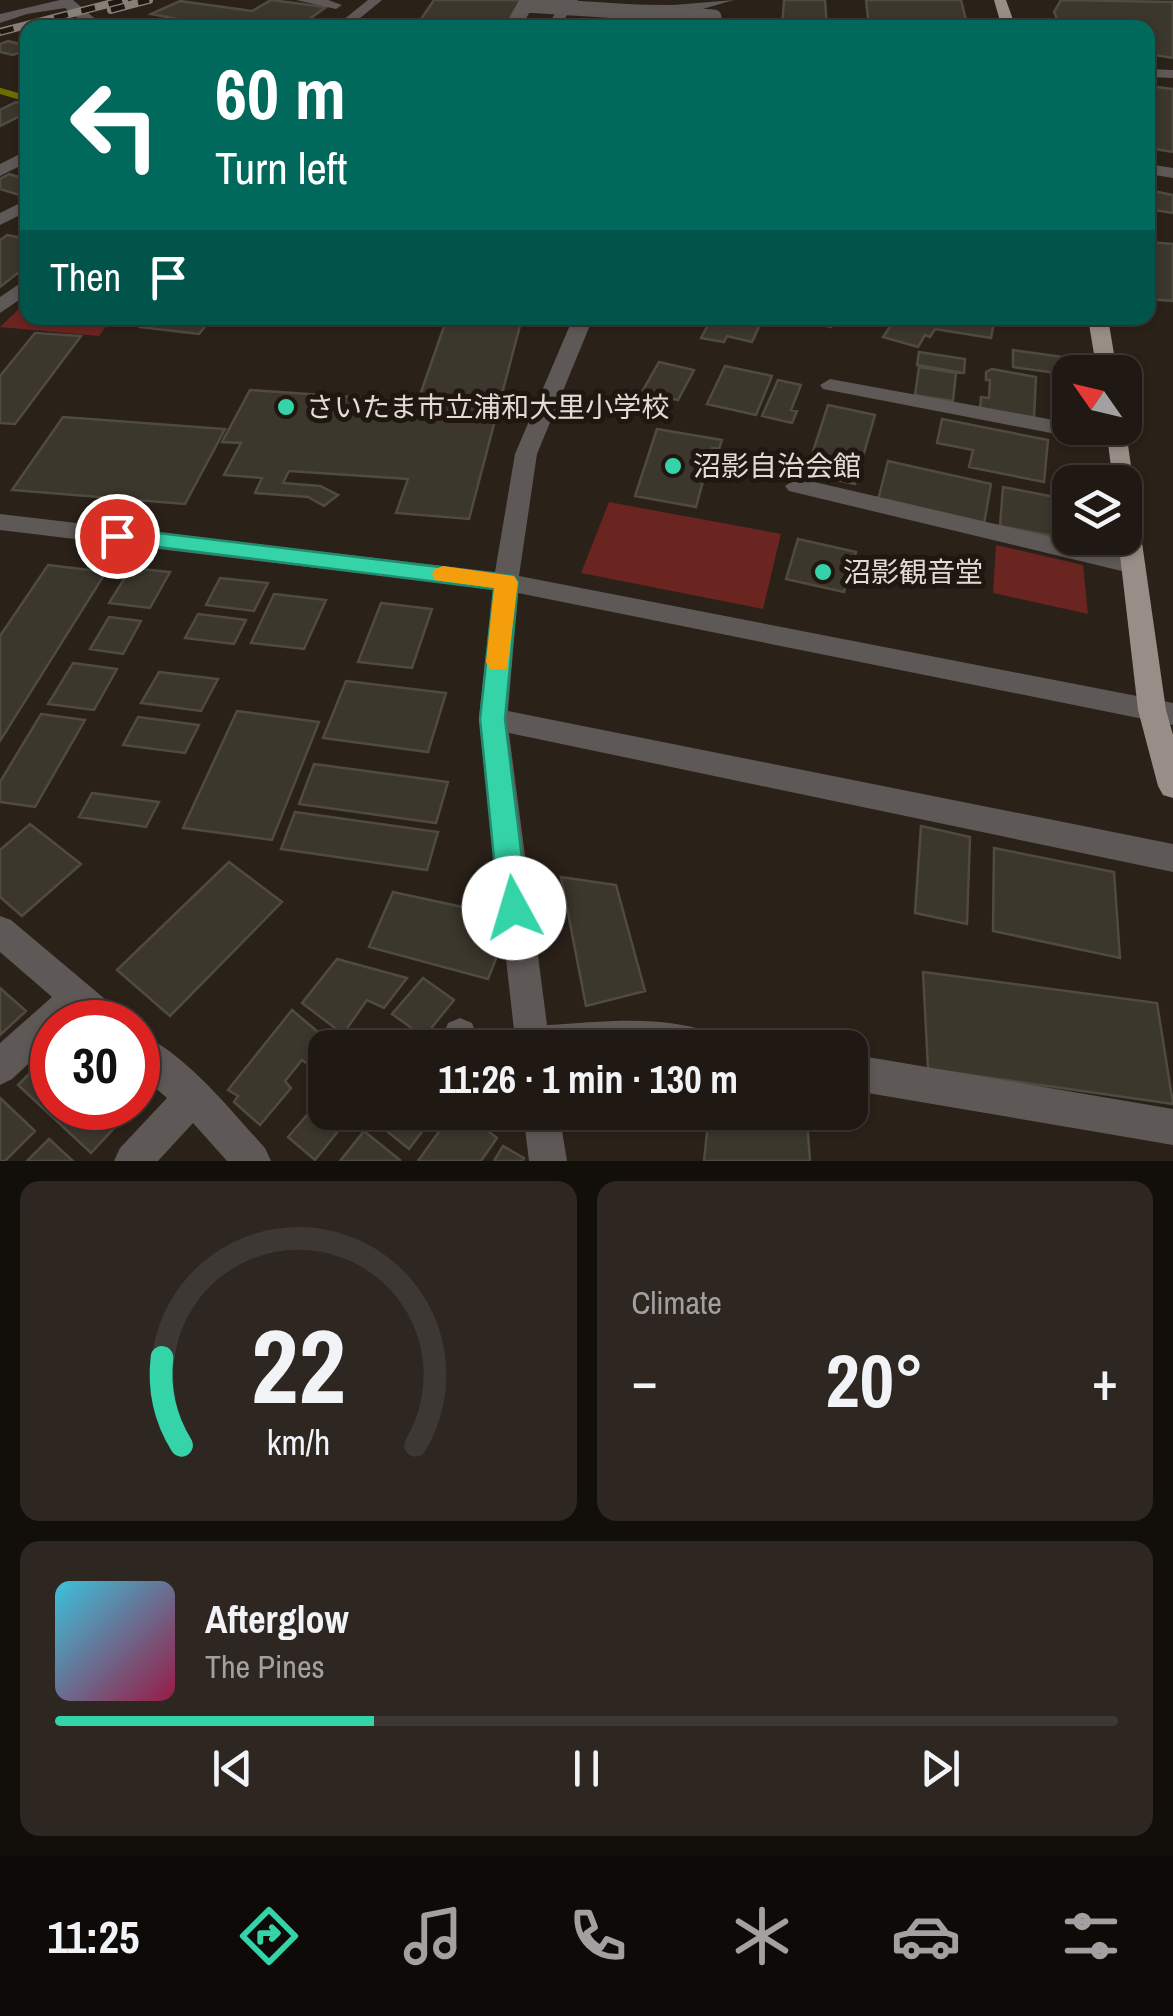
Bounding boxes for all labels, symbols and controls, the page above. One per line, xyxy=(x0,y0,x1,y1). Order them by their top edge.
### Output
text: 60 m xyxy=(215,47,346,141)
icon: left xyxy=(50,60,180,190)
text: Turn left xyxy=(215,137,347,198)
icon: arrive xyxy=(141,250,196,305)
text: Then xyxy=(50,252,121,303)
north arrow xyxy=(1052,355,1142,445)
map controls xyxy=(1052,355,1142,555)
place label: さいたま市立浦和大里小学校 xyxy=(306,388,669,426)
marker: さいたま市立浦和大里小学校 xyxy=(275,396,297,418)
place label: 沼影自治会館 xyxy=(693,447,861,485)
marker: 沼影自治会館 xyxy=(662,455,684,477)
button: layers xyxy=(1052,465,1142,555)
pin xyxy=(75,494,160,579)
icon: arrive xyxy=(90,509,145,564)
place label: 沼影観音堂 xyxy=(843,553,983,591)
marker: 沼影観音堂 xyxy=(812,561,834,583)
position arrow xyxy=(462,856,566,960)
speed limit sign: 30 xyxy=(30,1000,160,1130)
text: 11:26 · 1 min · 130 m xyxy=(438,1054,738,1105)
text: Climate xyxy=(632,1281,722,1324)
text: 22 xyxy=(251,1295,346,1435)
text: 20° xyxy=(826,1329,924,1430)
text: − xyxy=(632,1343,658,1417)
text: + xyxy=(1092,1343,1118,1417)
text: km/h xyxy=(266,1418,330,1466)
text: Afterglow xyxy=(205,1594,349,1645)
text: The Pines xyxy=(205,1645,325,1688)
icon: previous xyxy=(205,1741,260,1796)
icon: pause xyxy=(559,1741,614,1796)
icon: next xyxy=(913,1741,968,1796)
icon: directions xyxy=(234,1901,304,1971)
icon: music xyxy=(398,1901,468,1971)
icon: phone xyxy=(563,1901,633,1971)
icon: climate xyxy=(727,1901,797,1971)
icon: car xyxy=(891,1901,961,1971)
icon: filters xyxy=(1056,1901,1126,1971)
text: 11:25 xyxy=(47,1906,140,1967)

